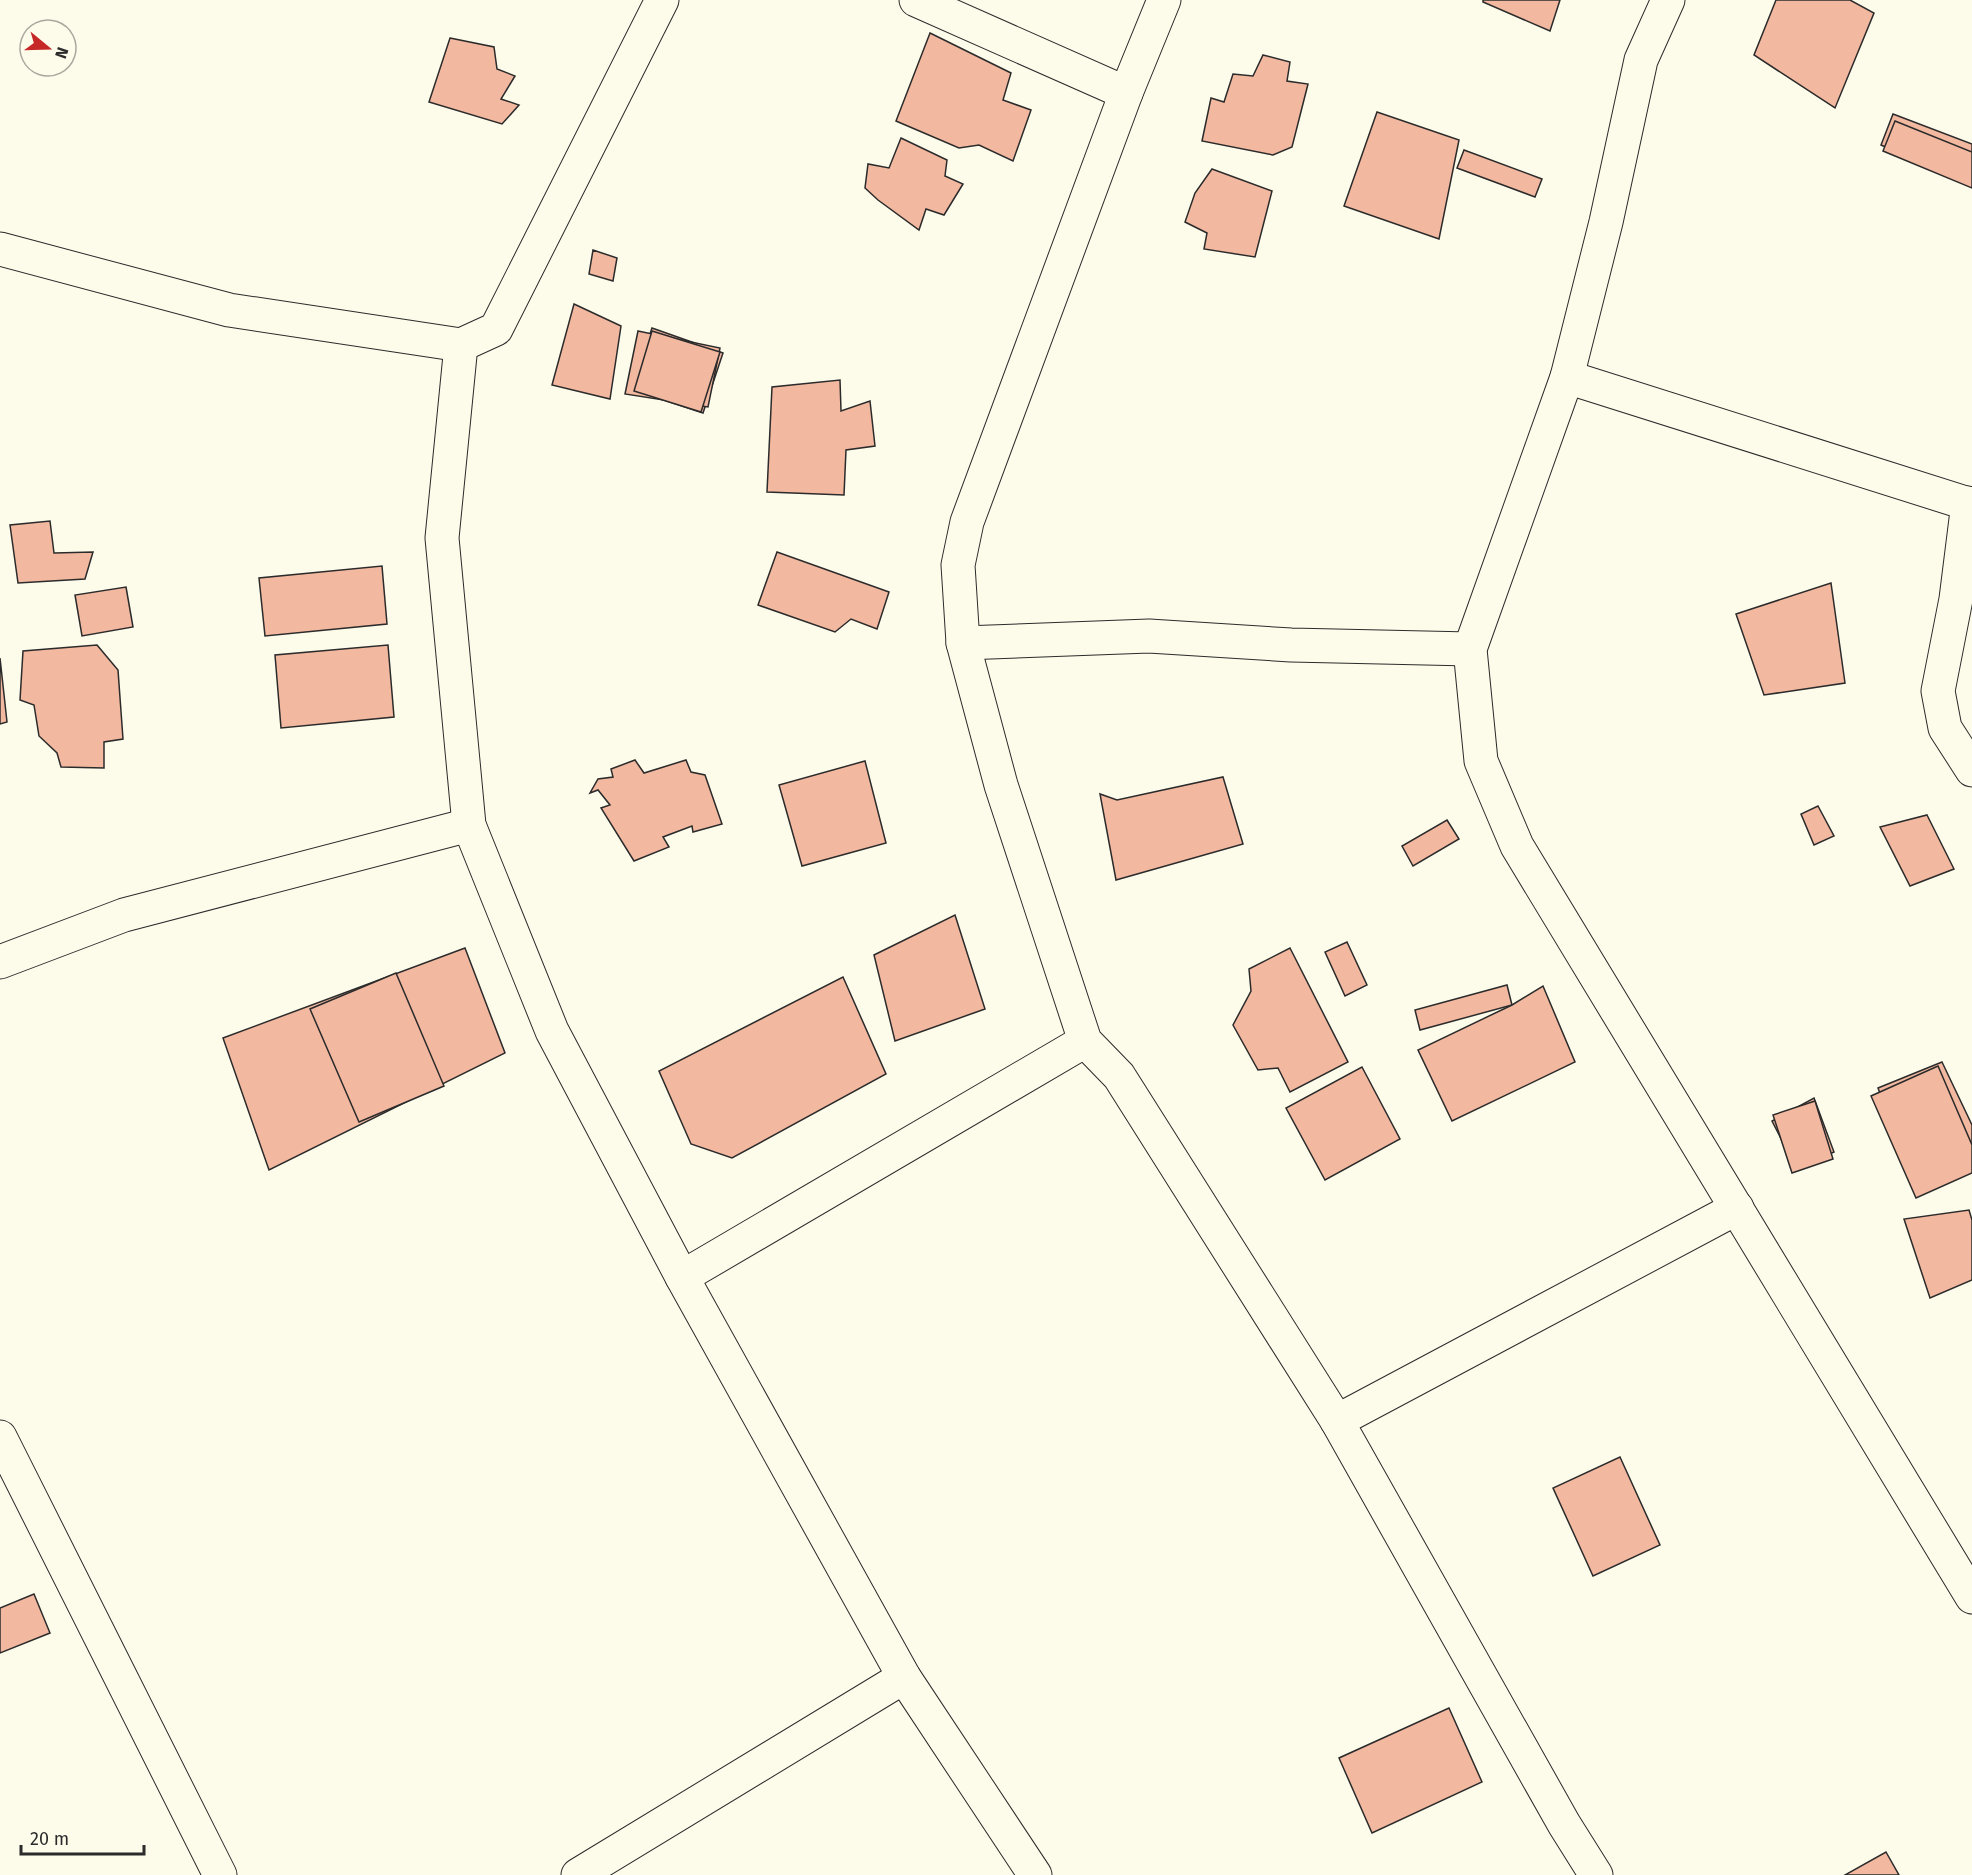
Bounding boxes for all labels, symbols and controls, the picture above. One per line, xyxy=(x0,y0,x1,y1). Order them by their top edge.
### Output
north arrow xyxy=(18,18,78,78)
text: N xyxy=(51,45,72,61)
scale bar xyxy=(21,1818,144,1856)
text: 20 m xyxy=(30,1828,69,1850)

